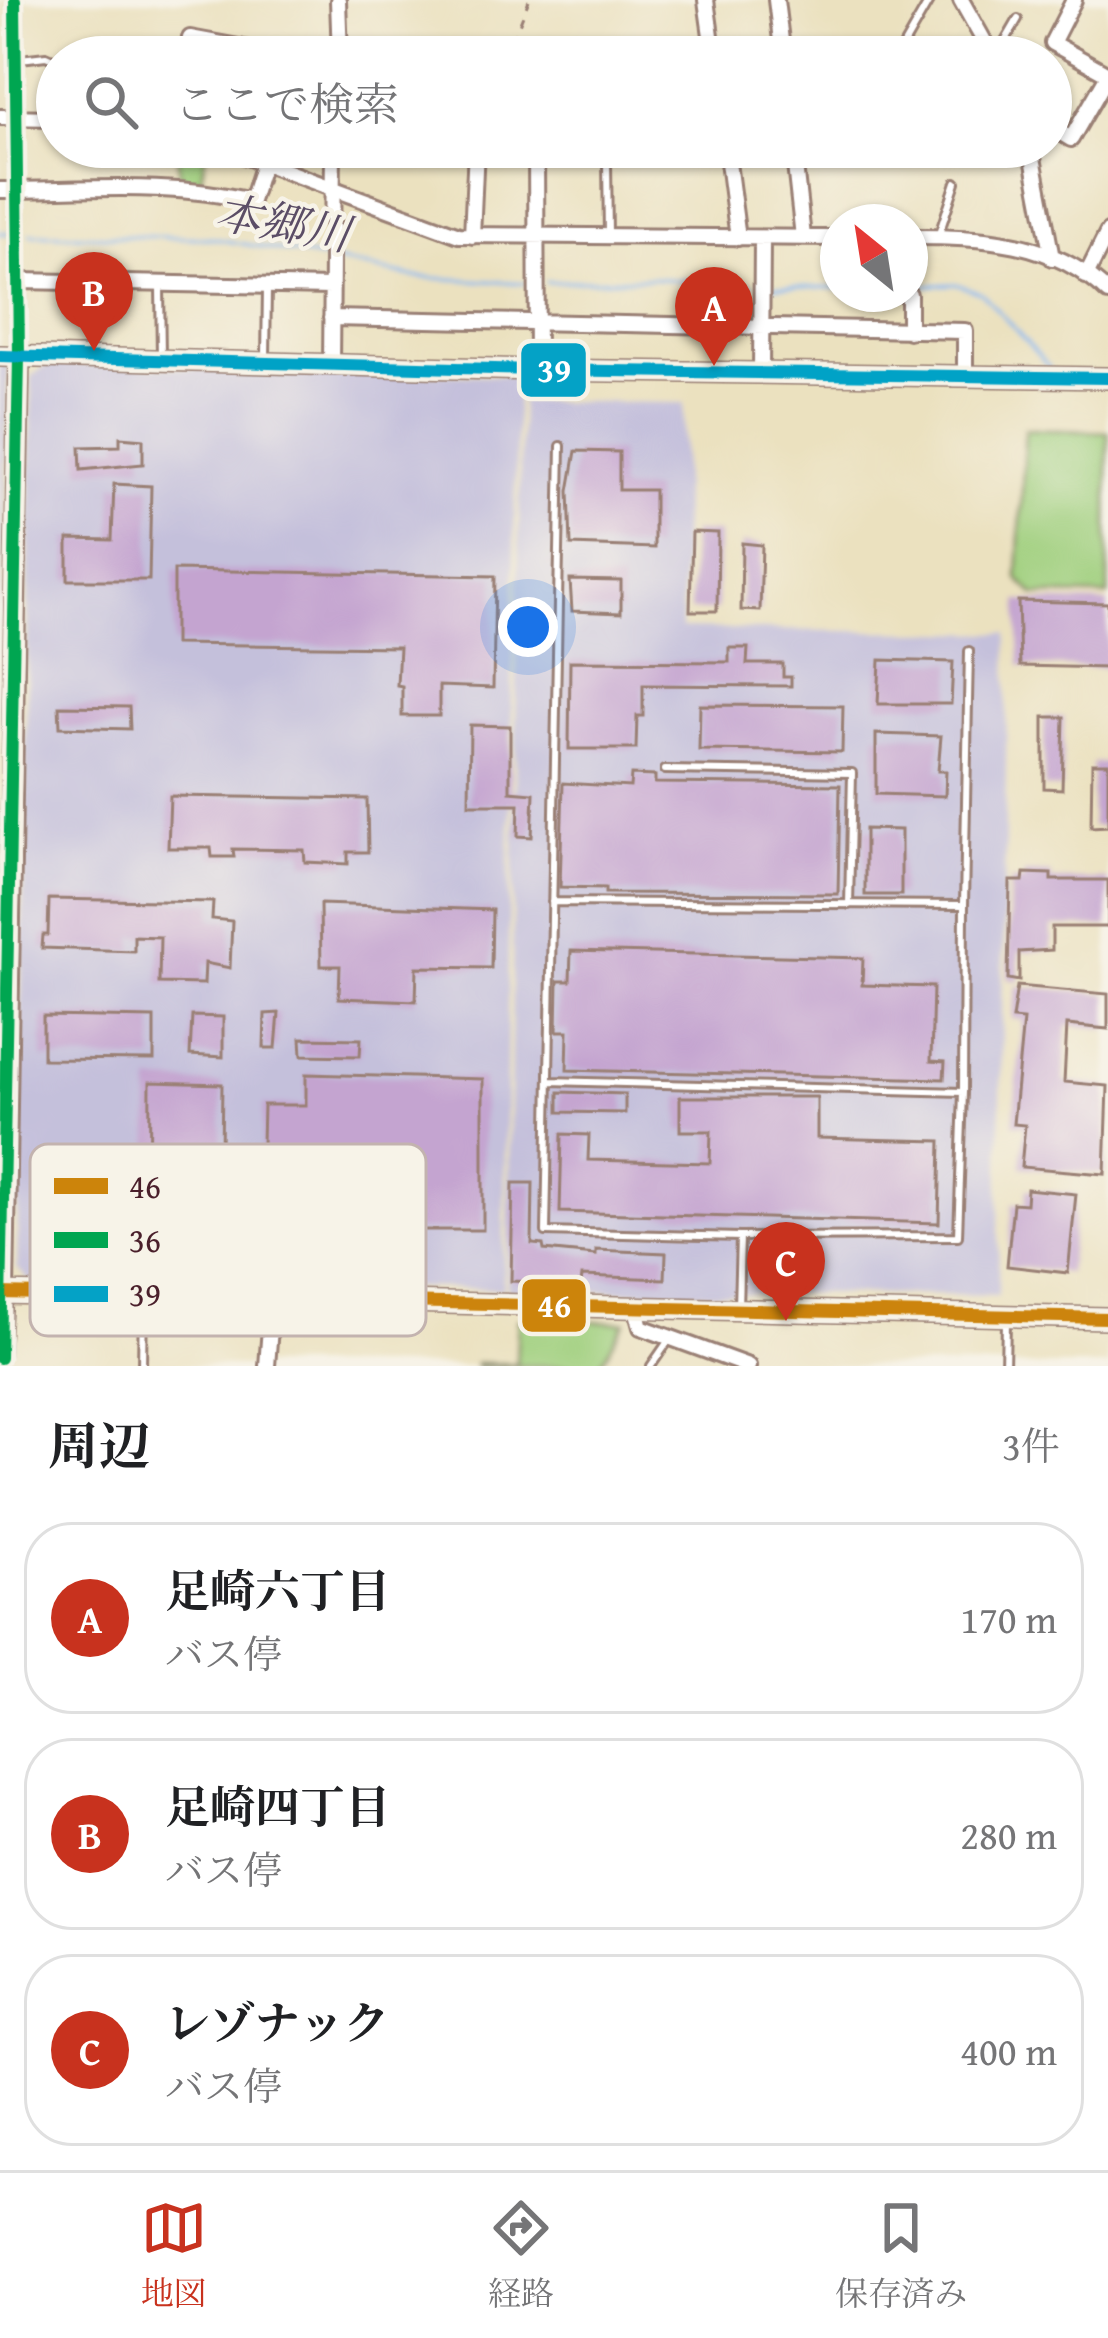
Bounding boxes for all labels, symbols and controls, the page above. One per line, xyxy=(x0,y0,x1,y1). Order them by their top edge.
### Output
search box xyxy=(36,36,1072,168)
icon: search xyxy=(78,69,144,135)
text: ここで検索 xyxy=(174,71,399,136)
water label: 本郷川 xyxy=(211,179,360,267)
north arrow xyxy=(820,204,928,312)
pin: B xyxy=(55,252,133,351)
pin: A xyxy=(675,267,753,366)
line badge: 39 xyxy=(519,341,588,399)
text: 39 xyxy=(537,346,571,394)
your location xyxy=(498,597,558,657)
legend xyxy=(30,1144,426,1336)
text: 46 xyxy=(129,1162,161,1210)
text: 36 xyxy=(129,1216,161,1264)
pin: C xyxy=(747,1222,825,1321)
text: 39 xyxy=(129,1270,161,1318)
line badge: 46 xyxy=(520,1277,588,1334)
text: 46 xyxy=(537,1281,571,1329)
text: 周辺 xyxy=(48,1408,150,1483)
text: 3件 xyxy=(1002,1417,1060,1474)
text: 足崎六丁目 xyxy=(165,1558,390,1623)
text: A xyxy=(78,1590,102,1647)
text: 170 m xyxy=(960,1590,1057,1647)
text: バス停 xyxy=(165,1625,282,1682)
text: 足崎四丁目 xyxy=(165,1774,390,1839)
text: B xyxy=(78,1806,102,1863)
text: 280 m xyxy=(960,1806,1057,1863)
text: バス停 xyxy=(165,1841,282,1898)
text: レゾナック xyxy=(165,1990,389,2055)
text: C xyxy=(79,2022,101,2079)
text: 400 m xyxy=(960,2022,1057,2079)
text: バス停 xyxy=(165,2057,282,2114)
tab: 地図 xyxy=(141,2195,207,2317)
tab: 経路 xyxy=(488,2195,554,2317)
tab: 保存済み xyxy=(835,2195,967,2317)

